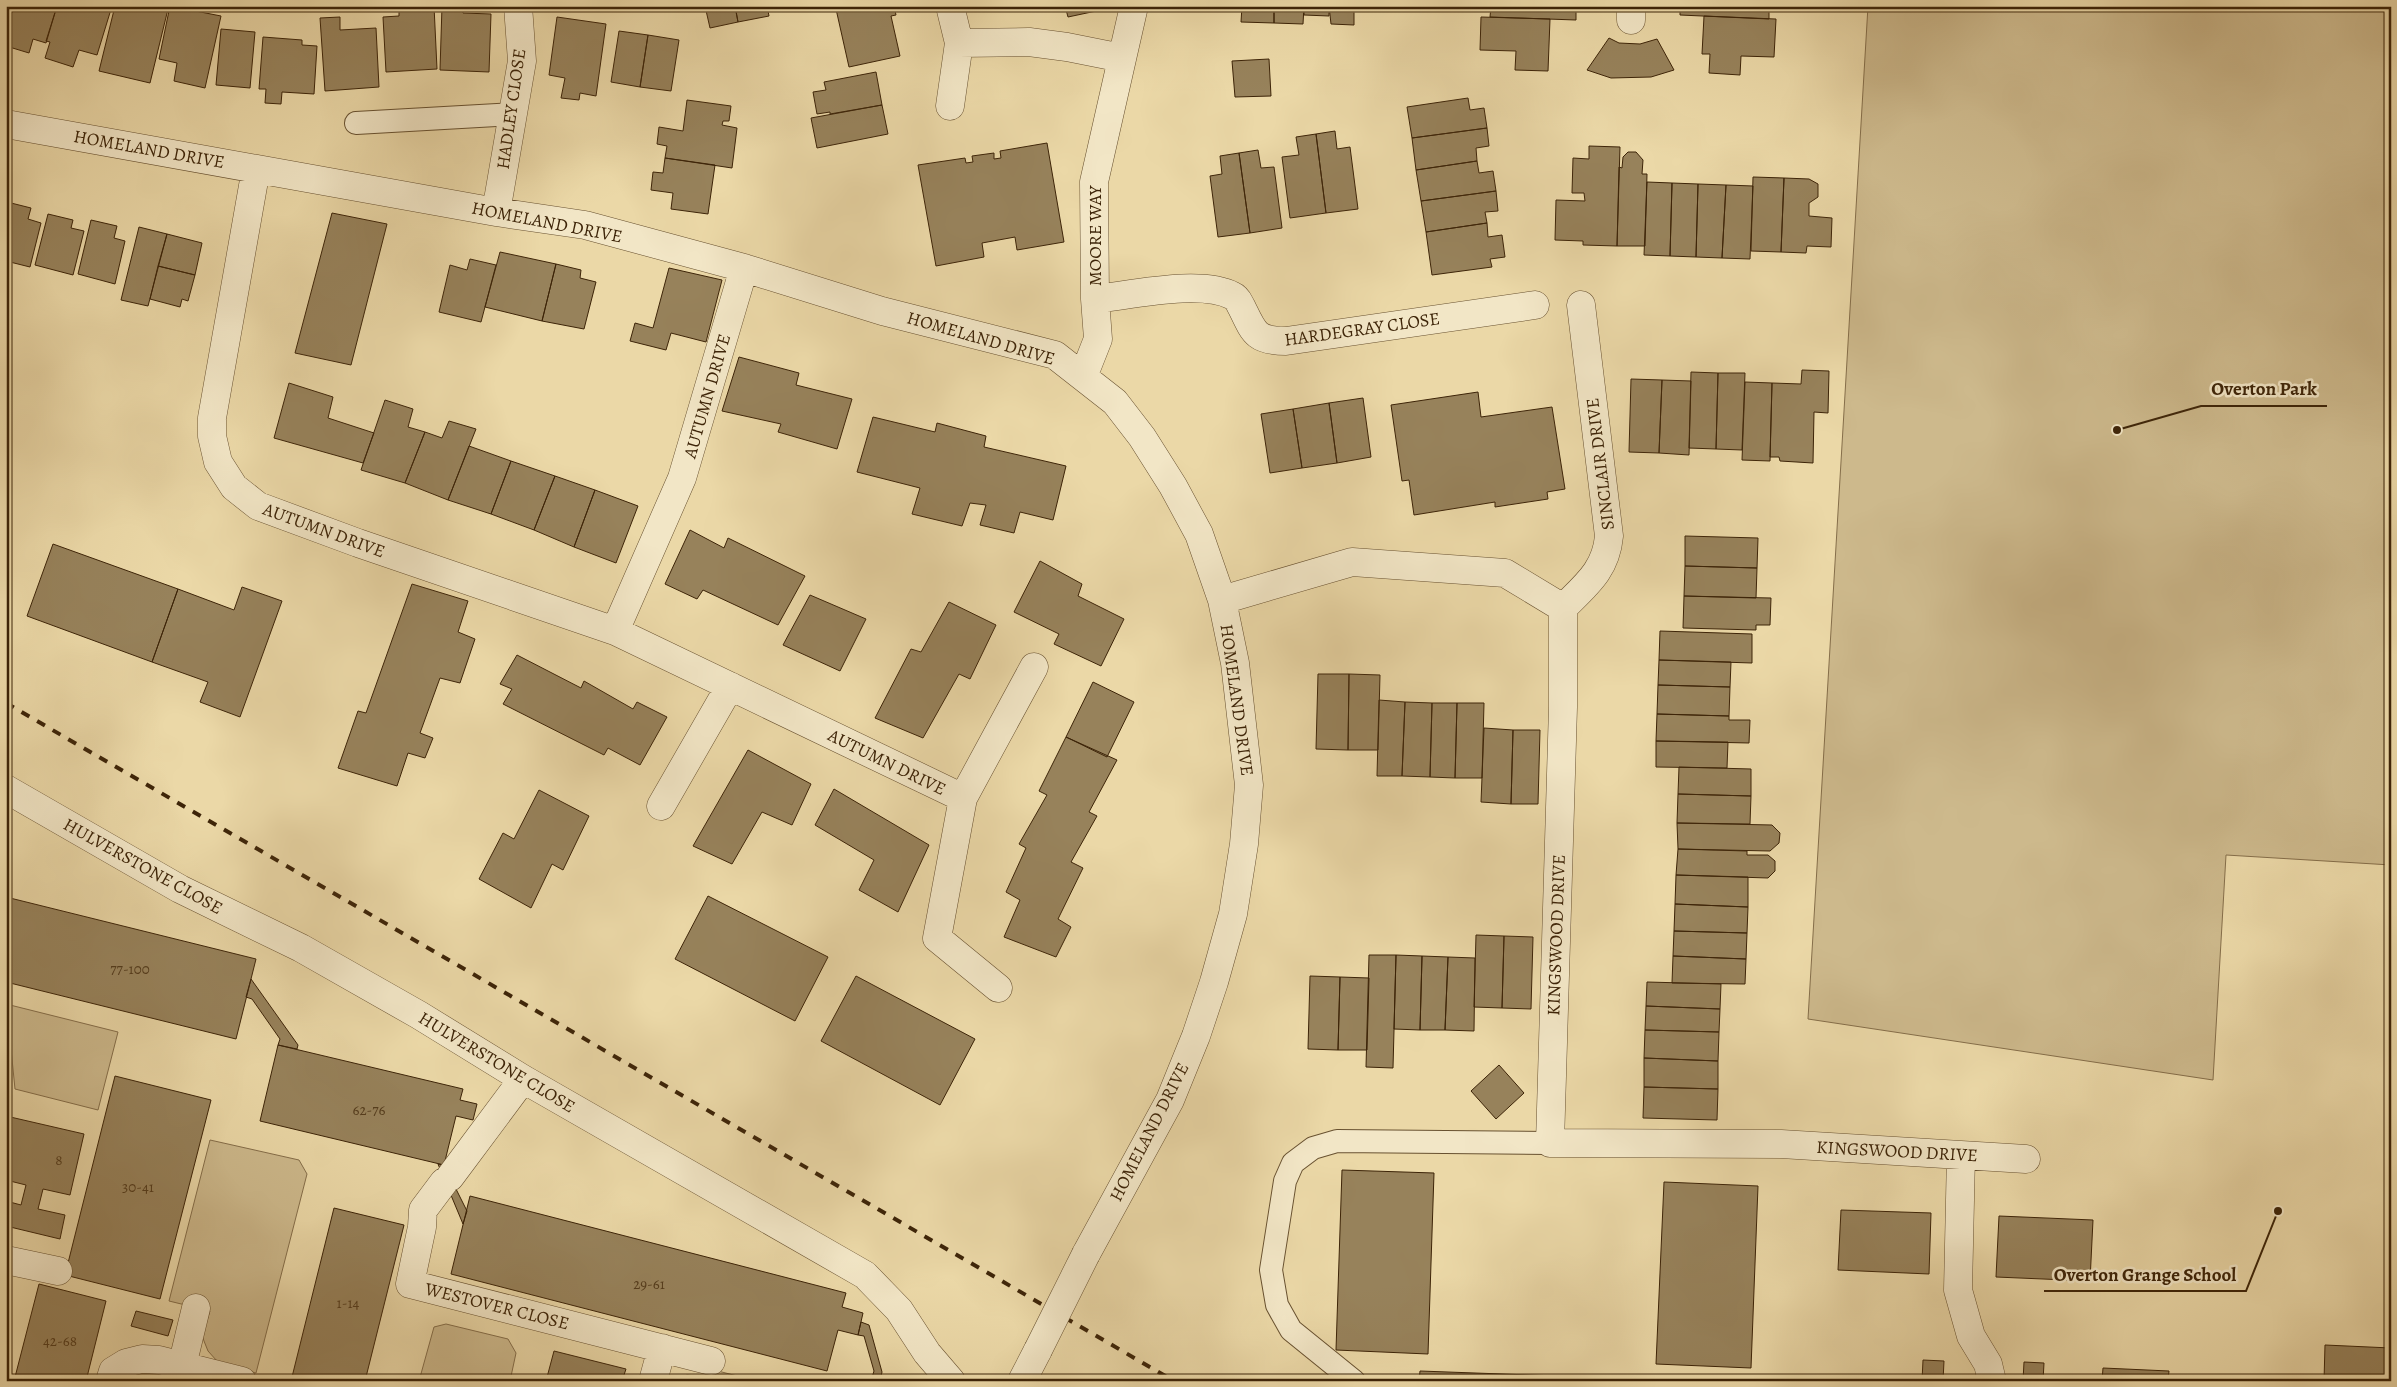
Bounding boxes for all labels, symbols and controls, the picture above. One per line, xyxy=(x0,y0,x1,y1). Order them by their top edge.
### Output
street label: HADLEY CLOSE xyxy=(491,47,531,171)
street label: HOMELAND DRIVE xyxy=(72,124,226,174)
street label: MOORE WAY xyxy=(1083,184,1107,286)
street label: HOMELAND DRIVE xyxy=(470,196,624,248)
street label: HOMELAND DRIVE xyxy=(904,305,1058,371)
street label: HARDEGRAY CLOSE xyxy=(1283,306,1441,352)
street label: AUTUMN DRIVE xyxy=(678,331,736,462)
callout: Overton Park xyxy=(2201,372,2327,406)
text: Overton Park xyxy=(2211,376,2317,402)
street label: SINCLAIR DRIVE xyxy=(1580,396,1620,532)
street label: AUTUMN DRIVE xyxy=(259,496,388,563)
street label: HOMELAND DRIVE xyxy=(1214,623,1260,777)
street label: AUTUMN DRIVE xyxy=(823,723,950,801)
street label: HULVERSTONE CLOSE xyxy=(59,812,227,920)
street label: KINGSWOOD DRIVE xyxy=(1541,854,1571,1016)
house number: 77-100 xyxy=(110,959,150,979)
street label: HULVERSTONE CLOSE xyxy=(414,1006,580,1118)
street label: HOMELAND DRIVE xyxy=(1104,1058,1194,1206)
house number: 62-76 xyxy=(353,1100,386,1120)
street label: KINGSWOOD DRIVE xyxy=(1816,1135,1978,1167)
house number: 8 xyxy=(55,1150,63,1170)
house number: 30-41 xyxy=(122,1177,154,1197)
callout: Overton Grange School xyxy=(2044,1257,2246,1291)
text: Overton Grange School xyxy=(2054,1262,2236,1288)
house number: 29-61 xyxy=(633,1274,665,1294)
street label: WESTOVER CLOSE xyxy=(421,1276,572,1336)
house number: 1-14 xyxy=(337,1293,360,1313)
house number: 42-68 xyxy=(43,1331,77,1351)

